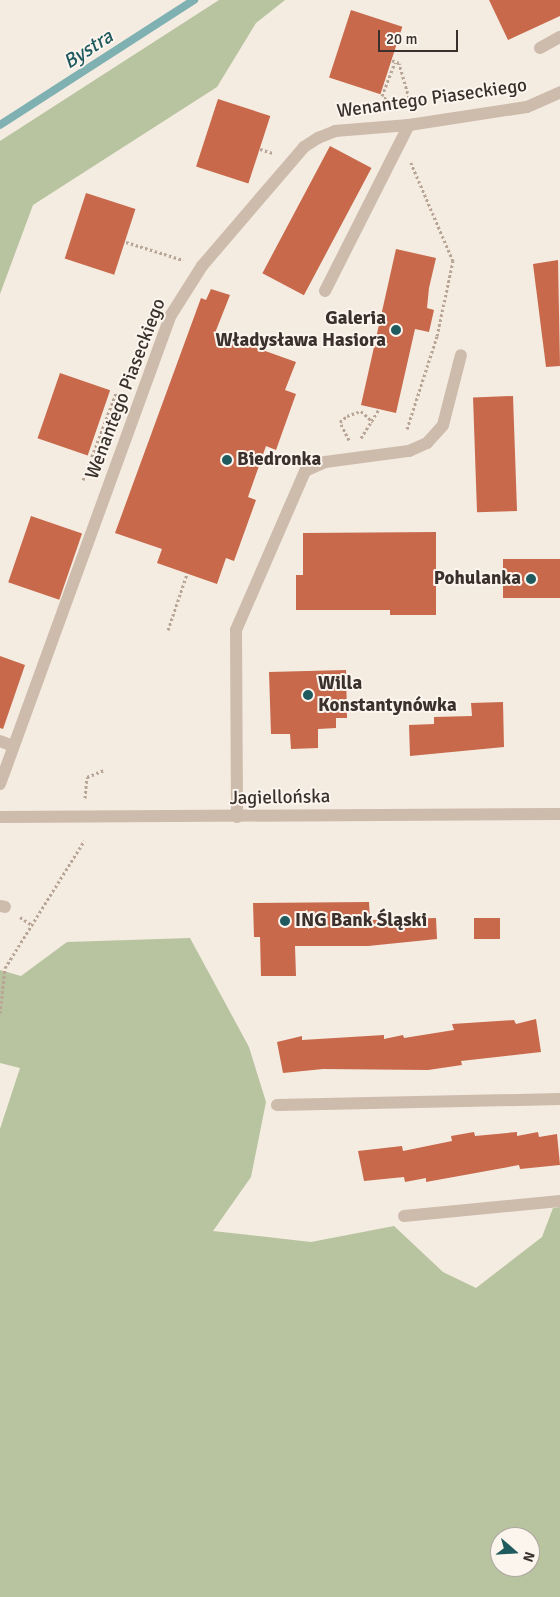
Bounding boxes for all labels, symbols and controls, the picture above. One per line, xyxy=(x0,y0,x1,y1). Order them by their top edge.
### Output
scale bar xyxy=(380,20,460,52)
water label: Bystra xyxy=(59,24,117,74)
text: 20 m xyxy=(386,30,417,48)
street label: Wenantego Piaseckiego xyxy=(336,74,528,124)
street label: Wenantego Piaseckiego xyxy=(81,295,171,483)
place label: Galeria Władysława Hasiora xyxy=(215,308,386,352)
marker: Galeria Władysława Hasiora xyxy=(390,324,402,336)
place label: Biedronka xyxy=(237,449,321,471)
marker: Biedronka xyxy=(221,454,233,466)
place label: Pohulanka xyxy=(434,568,521,590)
marker: Pohulanka xyxy=(525,573,537,585)
place label: Willa Konstantynówka xyxy=(318,673,457,717)
marker: Willa Konstantynówka xyxy=(302,689,314,701)
street label: Jagiellońska xyxy=(229,786,331,810)
place label: ING Bank Śląski xyxy=(295,910,427,932)
marker: ING Bank Śląski xyxy=(279,915,291,927)
north arrow xyxy=(490,1527,540,1577)
text: N xyxy=(519,1549,538,1564)

